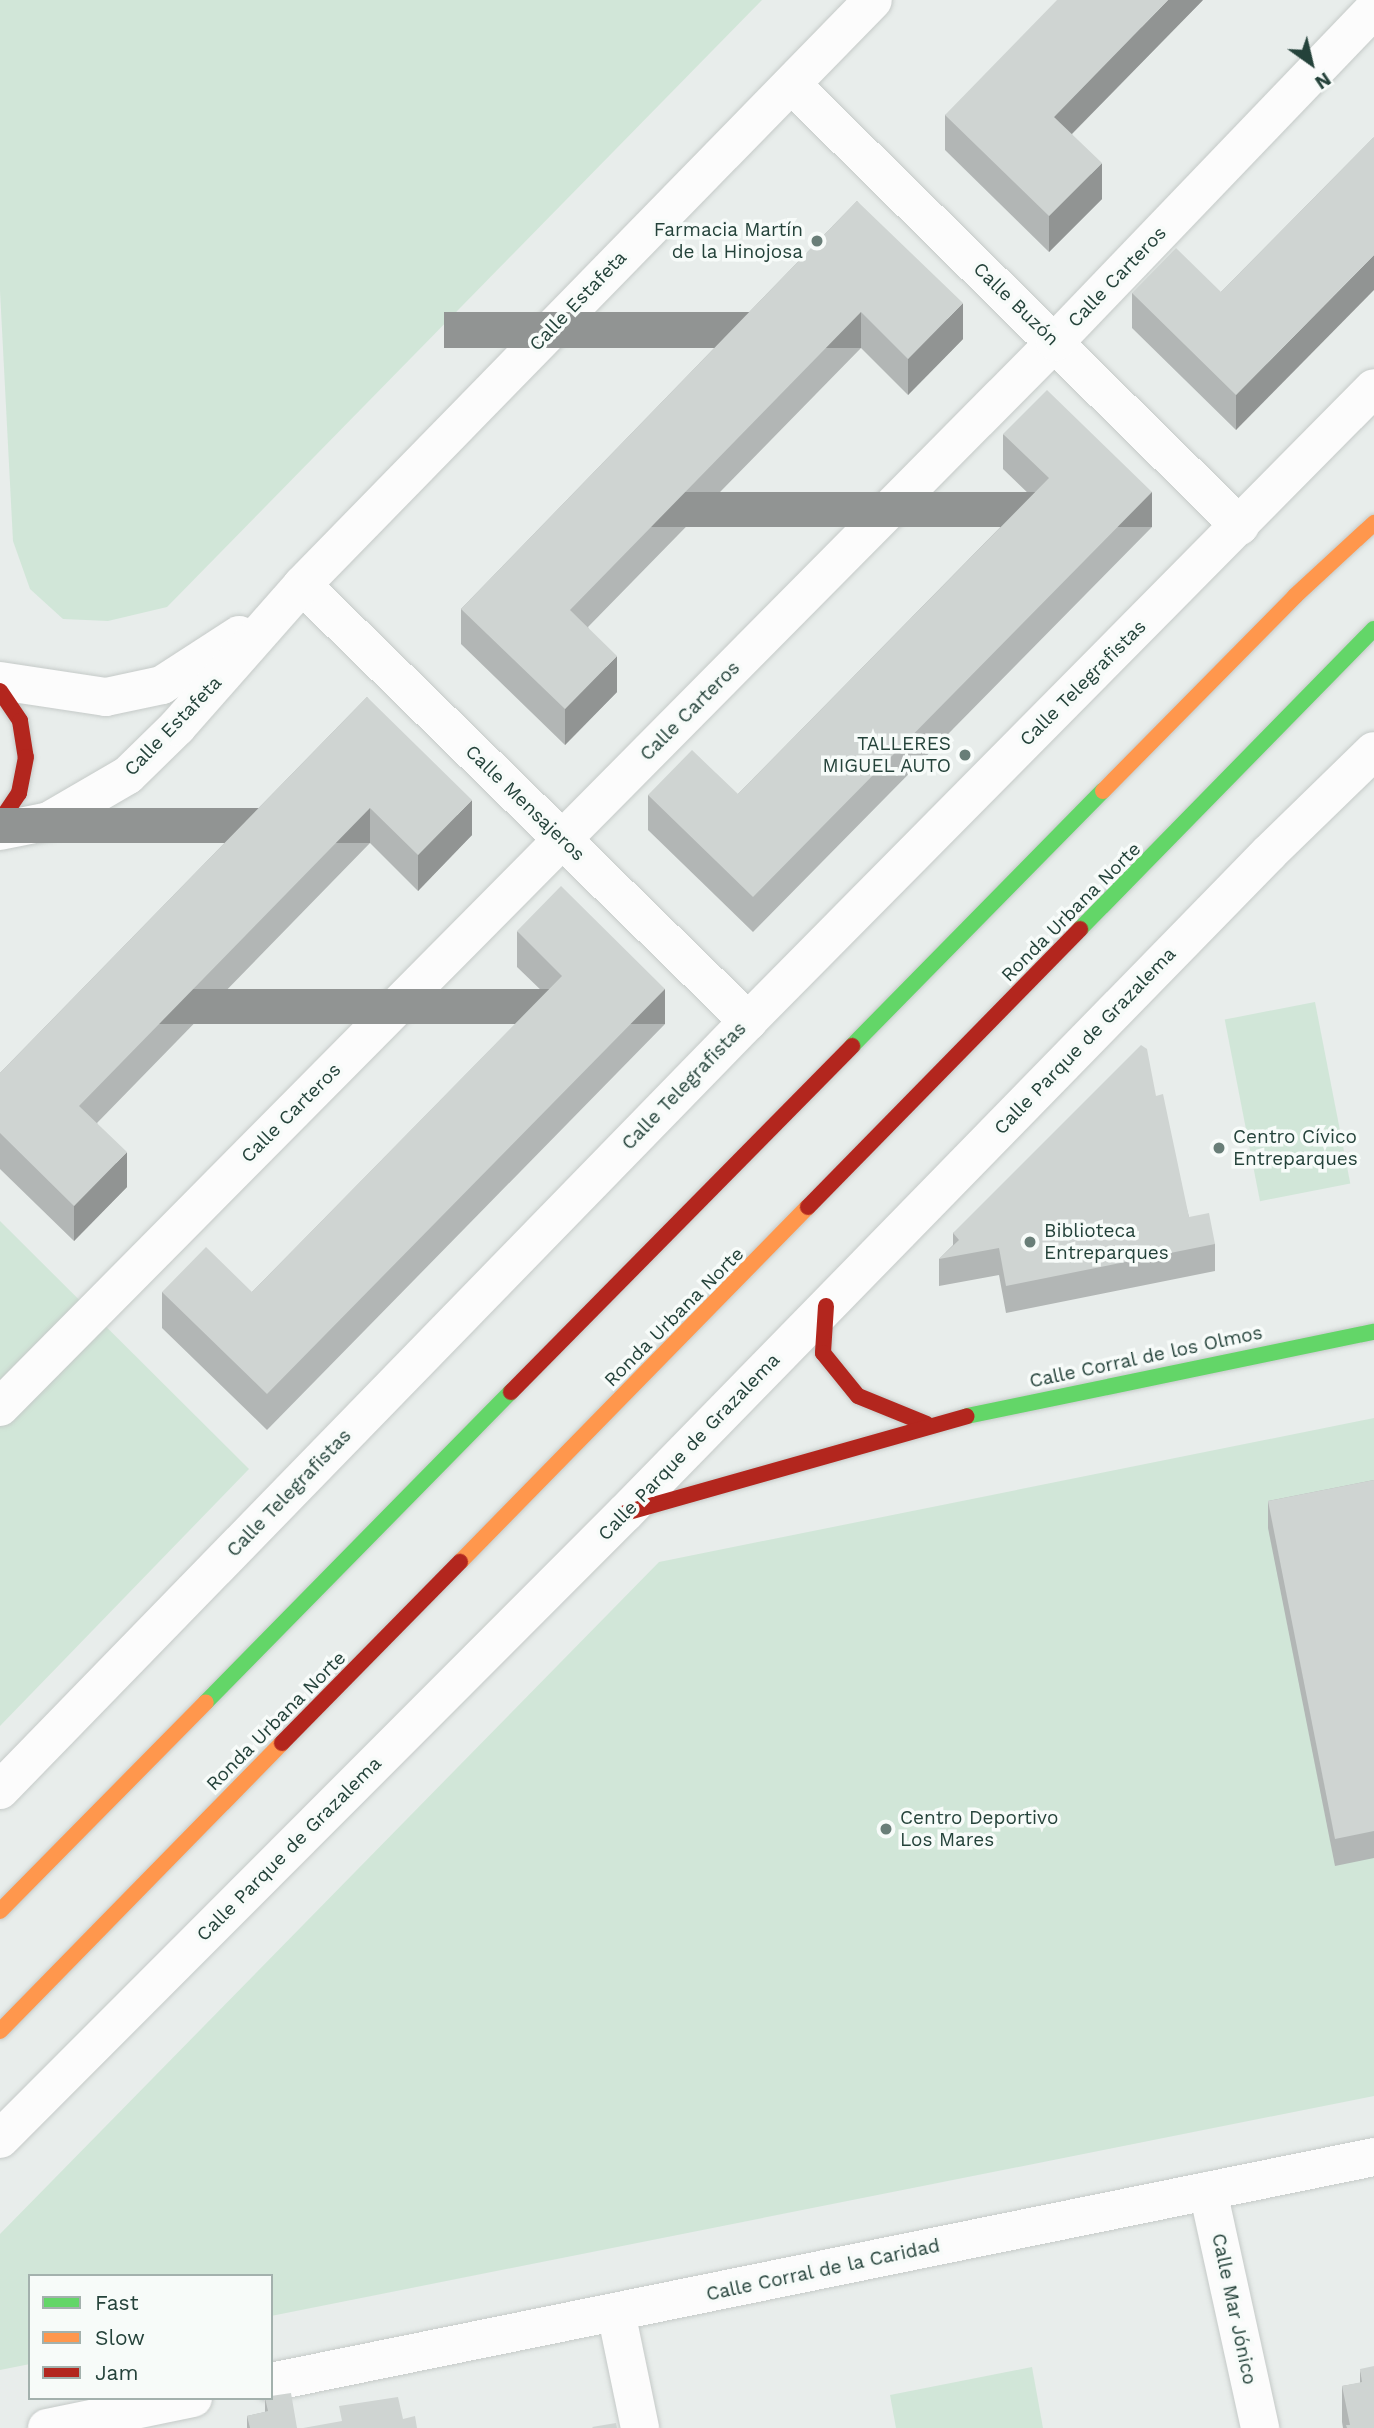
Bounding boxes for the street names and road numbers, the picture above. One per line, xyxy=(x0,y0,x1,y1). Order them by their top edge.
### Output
street label: Calle Carteros xyxy=(1063,222,1171,332)
street label: Calle Estafeta xyxy=(525,246,631,356)
street label: Calle Buzón xyxy=(968,258,1064,350)
street label: Calle Telegrafistas xyxy=(1015,615,1151,751)
street label: Calle Carteros xyxy=(635,656,745,766)
street label: Calle Estafeta xyxy=(120,671,226,781)
street label: Calle Mensajeros xyxy=(461,740,589,866)
street label: Ronda Urbana Norte xyxy=(996,837,1146,987)
street label: Calle Parque de Grazalema xyxy=(989,943,1181,1139)
street label: Calle Telegrafistas xyxy=(617,1017,751,1155)
street label: Calle Carteros xyxy=(236,1058,346,1168)
street label: Ronda Urbana Norte xyxy=(599,1242,749,1392)
street label: Calle Corral de los Olmos xyxy=(1027,1321,1265,1393)
street label: Calle Parque de Grazalema xyxy=(593,1349,785,1545)
street label: Calle Telegrafistas xyxy=(222,1424,356,1562)
street label: Ronda Urbana Norte xyxy=(201,1646,351,1796)
street label: Calle Parque de Grazalema xyxy=(192,1752,386,1946)
street label: Calle Mar Jónico xyxy=(1207,2231,1261,2387)
street label: Calle Corral de la Caridad xyxy=(704,2234,942,2306)

